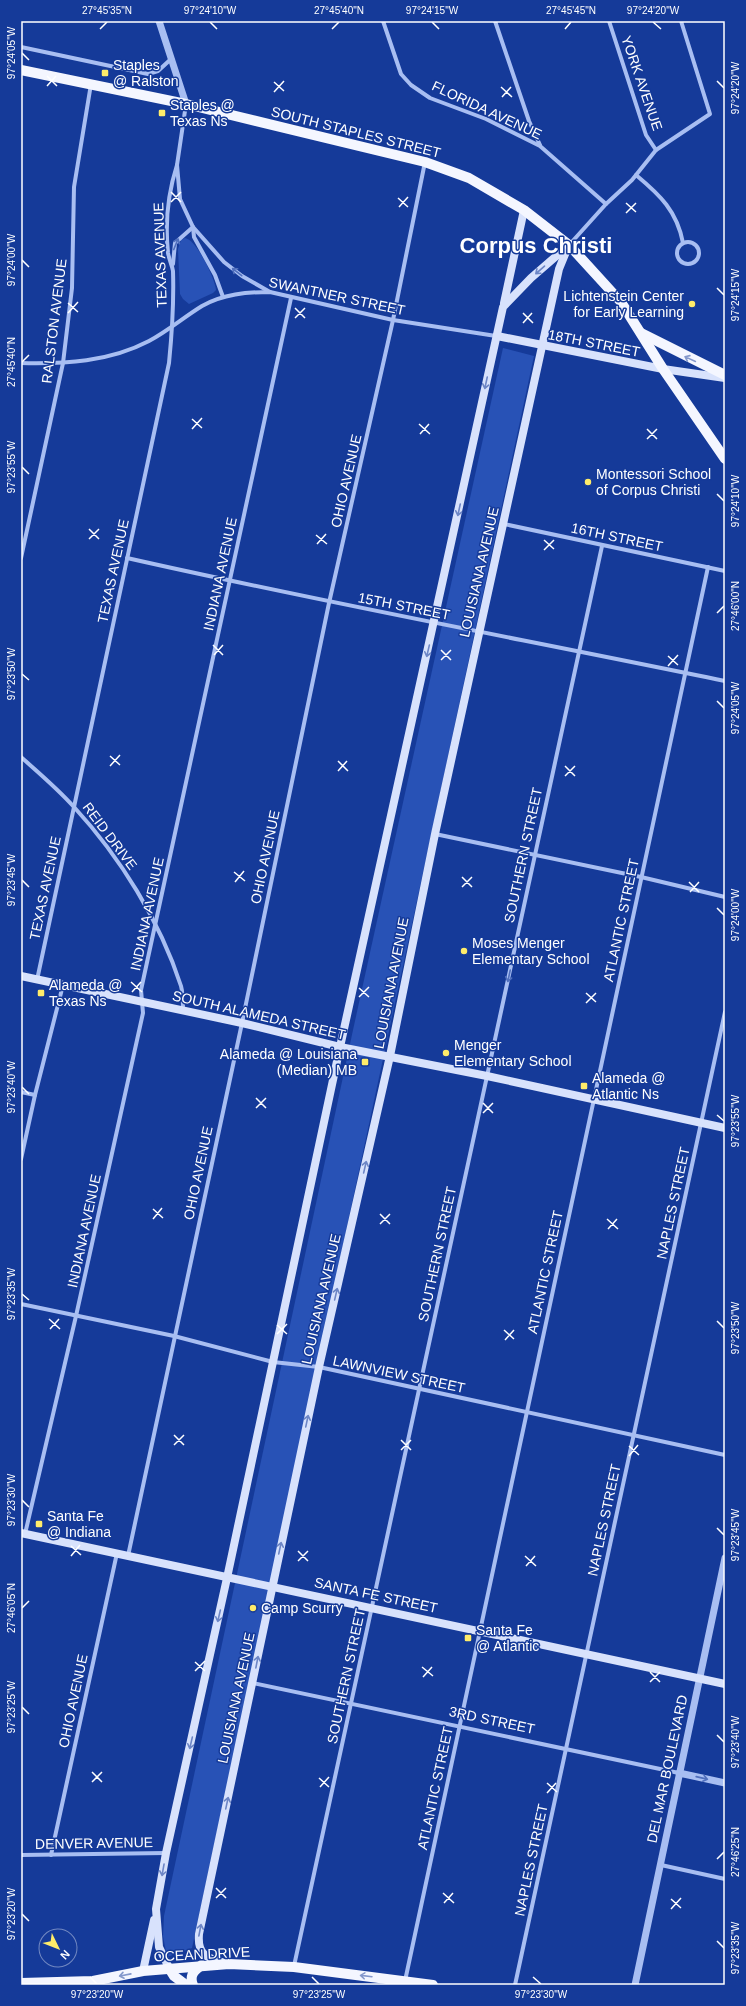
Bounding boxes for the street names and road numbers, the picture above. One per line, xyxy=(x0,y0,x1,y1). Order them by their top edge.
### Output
street label: YORK AVENUE xyxy=(618,33,666,133)
street label: FLORIDA AVENUE xyxy=(429,77,545,143)
street label: SOUTH STAPLES STREET xyxy=(270,103,443,161)
street label: TEXAS AVENUE xyxy=(150,202,170,308)
street label: RALSTON AVENUE xyxy=(38,258,70,384)
street label: SWANTNER STREET xyxy=(267,274,407,318)
street label: 18TH STREET xyxy=(547,326,642,360)
street label: OHIO AVENUE xyxy=(327,433,365,529)
street label: LOUISIANA AVENUE xyxy=(456,505,502,639)
street label: INDIANA AVENUE xyxy=(200,516,240,632)
street label: TEXAS AVENUE xyxy=(94,518,132,624)
street label: 16TH STREET xyxy=(570,519,665,555)
street label: 15TH STREET xyxy=(357,589,452,623)
street label: SOUTHERN STREET xyxy=(501,786,545,924)
street label: REID DRIVE xyxy=(80,799,140,873)
street label: OHIO AVENUE xyxy=(247,809,283,905)
street label: TEXAS AVENUE xyxy=(26,835,64,941)
street label: INDIANA AVENUE xyxy=(127,856,167,972)
street label: ATLANTIC STREET xyxy=(600,856,642,983)
street label: LOUISIANA AVENUE xyxy=(370,916,412,1050)
street label: SOUTH ALAMEDA STREET xyxy=(171,987,348,1043)
street label: OHIO AVENUE xyxy=(180,1125,216,1221)
street label: NAPLES STREET xyxy=(653,1145,693,1261)
street label: INDIANA AVENUE xyxy=(64,1173,104,1289)
street label: SOUTHERN STREET xyxy=(415,1185,459,1323)
street label: ATLANTIC STREET xyxy=(524,1208,566,1335)
street label: LOUISIANA AVENUE xyxy=(298,1232,344,1366)
street label: LAWNVIEW STREET xyxy=(331,1352,467,1396)
street label: NAPLES STREET xyxy=(584,1462,624,1578)
street label: SANTA FE STREET xyxy=(313,1574,440,1616)
street label: SOUTHERN STREET xyxy=(324,1607,368,1745)
street label: LOUISIANA AVENUE xyxy=(214,1631,258,1765)
street label: OHIO AVENUE xyxy=(55,1653,91,1749)
street label: DEL MAR BOULEVARD xyxy=(643,1694,691,1844)
street label: 3RD STREET xyxy=(448,1703,537,1737)
street label: ATLANTIC STREET xyxy=(414,1724,456,1851)
street label: NAPLES STREET xyxy=(511,1802,551,1918)
street label: DENVER AVENUE xyxy=(35,1834,153,1852)
street label: OCEAN DRIVE xyxy=(153,1943,251,1965)

